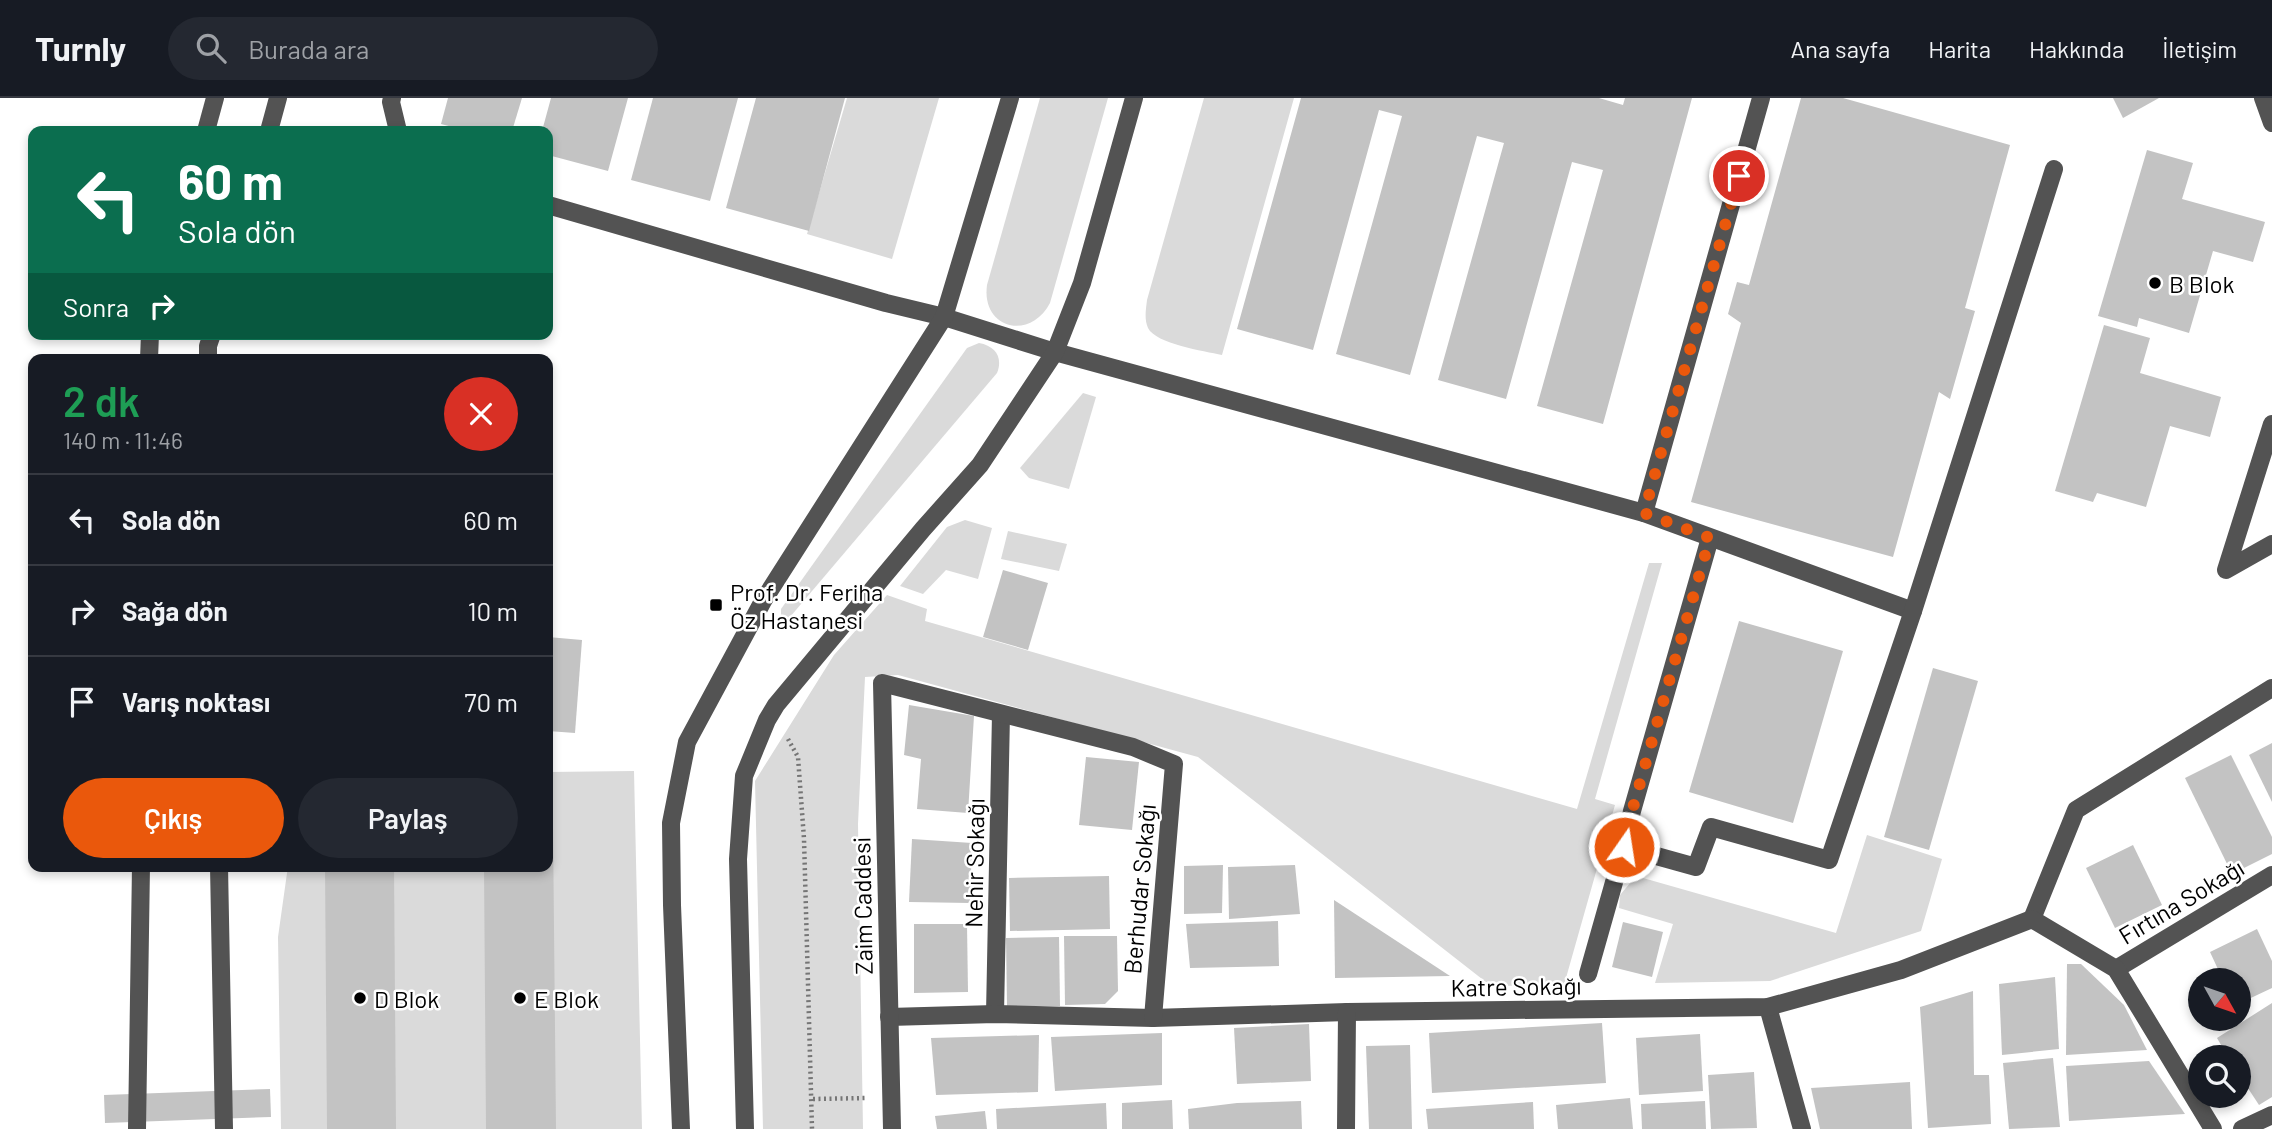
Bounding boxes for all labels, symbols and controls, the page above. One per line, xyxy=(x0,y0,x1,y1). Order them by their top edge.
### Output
search box xyxy=(168,17,658,80)
text: Turnly xyxy=(35,28,126,68)
icon: search xyxy=(192,29,230,67)
text: Burada ara xyxy=(248,33,369,64)
text: Ana sayfa xyxy=(1791,34,1890,63)
text: Harita xyxy=(1928,34,1991,63)
text: Hakkında xyxy=(2029,34,2124,63)
text: İletişim xyxy=(2162,34,2237,63)
pin xyxy=(1709,146,1769,206)
text: 60 m xyxy=(178,151,283,210)
icon: left xyxy=(63,154,154,245)
icon: arrive xyxy=(1720,157,1758,195)
text: Sola dön xyxy=(178,211,296,249)
place label: B Blok xyxy=(2169,269,2235,298)
marker: B Blok xyxy=(2147,275,2163,291)
icon: right xyxy=(143,287,181,325)
text: Sonra xyxy=(63,291,129,322)
text: 2 dk xyxy=(63,375,140,425)
button: close xyxy=(444,377,518,451)
text: 140 m · 11:46 xyxy=(63,426,183,454)
icon: left xyxy=(63,501,101,539)
text: Sola dön xyxy=(122,504,220,535)
text: 60 m xyxy=(463,504,518,535)
place label: Prof. Dr. Feriha Öz Hastanesi xyxy=(730,577,883,634)
icon: right xyxy=(63,592,101,630)
text: Sağa dön xyxy=(122,595,228,626)
text: 10 m xyxy=(468,595,518,626)
marker: Prof. Dr. Feriha Öz Hastanesi xyxy=(708,597,724,613)
icon: arrive xyxy=(63,683,101,721)
text: Varış noktası xyxy=(122,686,270,717)
text: 70 m xyxy=(464,686,518,717)
button: Çıkış xyxy=(63,778,284,858)
button: Paylaş xyxy=(298,778,518,858)
street label: Nehir Sokağı xyxy=(958,798,990,928)
street label: Berhudar Sokağı xyxy=(1117,803,1161,975)
position arrow xyxy=(1587,810,1661,884)
street label: Zaim Caddesi xyxy=(846,837,878,975)
street label: Fırtına Sokağı xyxy=(2113,852,2249,950)
north arrow xyxy=(2188,968,2250,1031)
map controls xyxy=(2188,968,2251,1108)
street label: Katre Sokağı xyxy=(1450,970,1582,1002)
place label: D Blok xyxy=(374,984,439,1013)
place label: E Blok xyxy=(534,984,599,1013)
marker: D Blok xyxy=(352,990,368,1006)
marker: E Blok xyxy=(512,990,528,1006)
button: search xyxy=(2188,1045,2251,1108)

